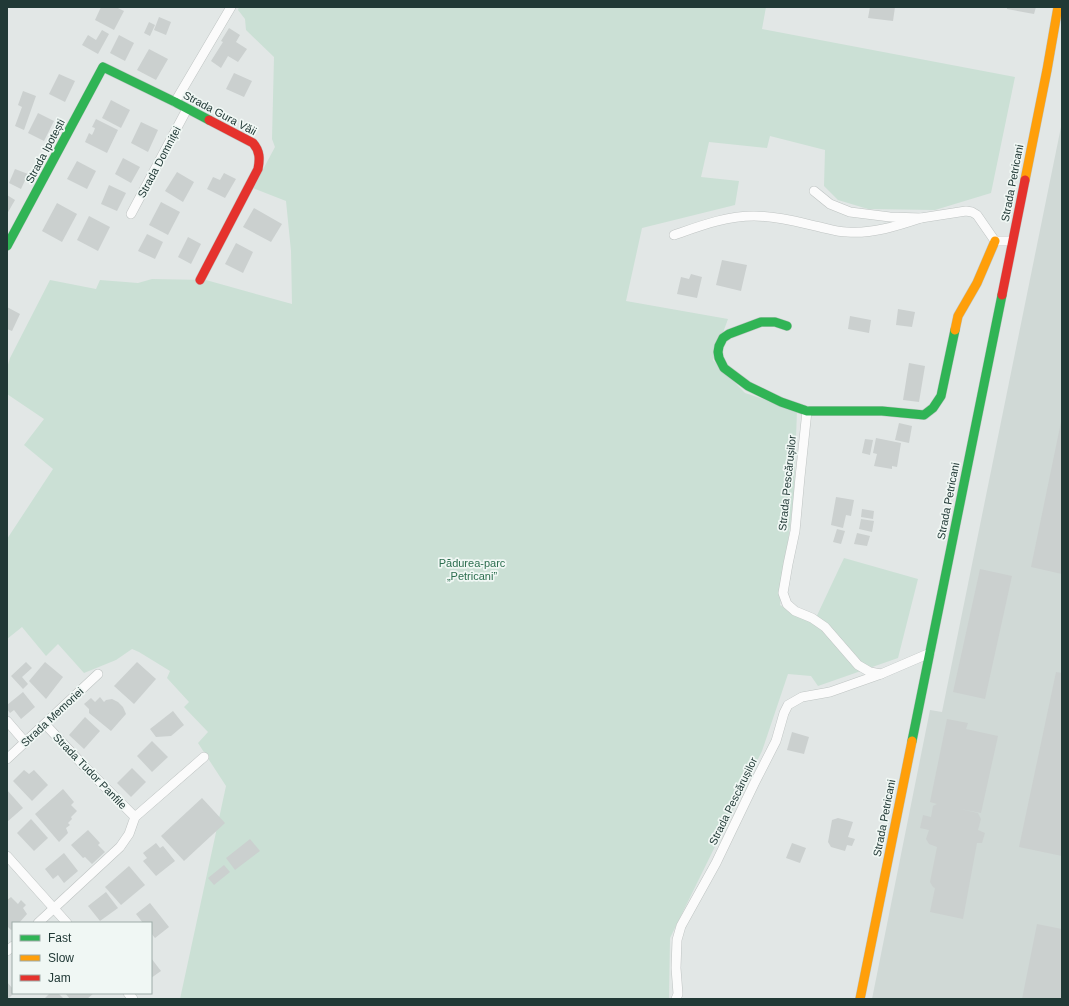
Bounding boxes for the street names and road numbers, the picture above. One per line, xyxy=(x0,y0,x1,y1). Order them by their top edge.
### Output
street label: Strada Gura Văii xyxy=(181,89,259,137)
street label: Strada Ipotești xyxy=(23,117,67,185)
street label: Strada Domniței xyxy=(135,124,183,200)
street label: Strada Petricani xyxy=(999,143,1025,223)
street label: Strada Pescărușilor xyxy=(776,434,798,531)
street label: Strada Petricani xyxy=(935,461,961,541)
street label: Strada Memoriei xyxy=(18,685,86,749)
street label: Strada Tudor Panfile xyxy=(51,731,129,811)
street label: Strada Pescărușilor xyxy=(707,755,760,847)
street label: Strada Petricani xyxy=(871,778,897,858)

